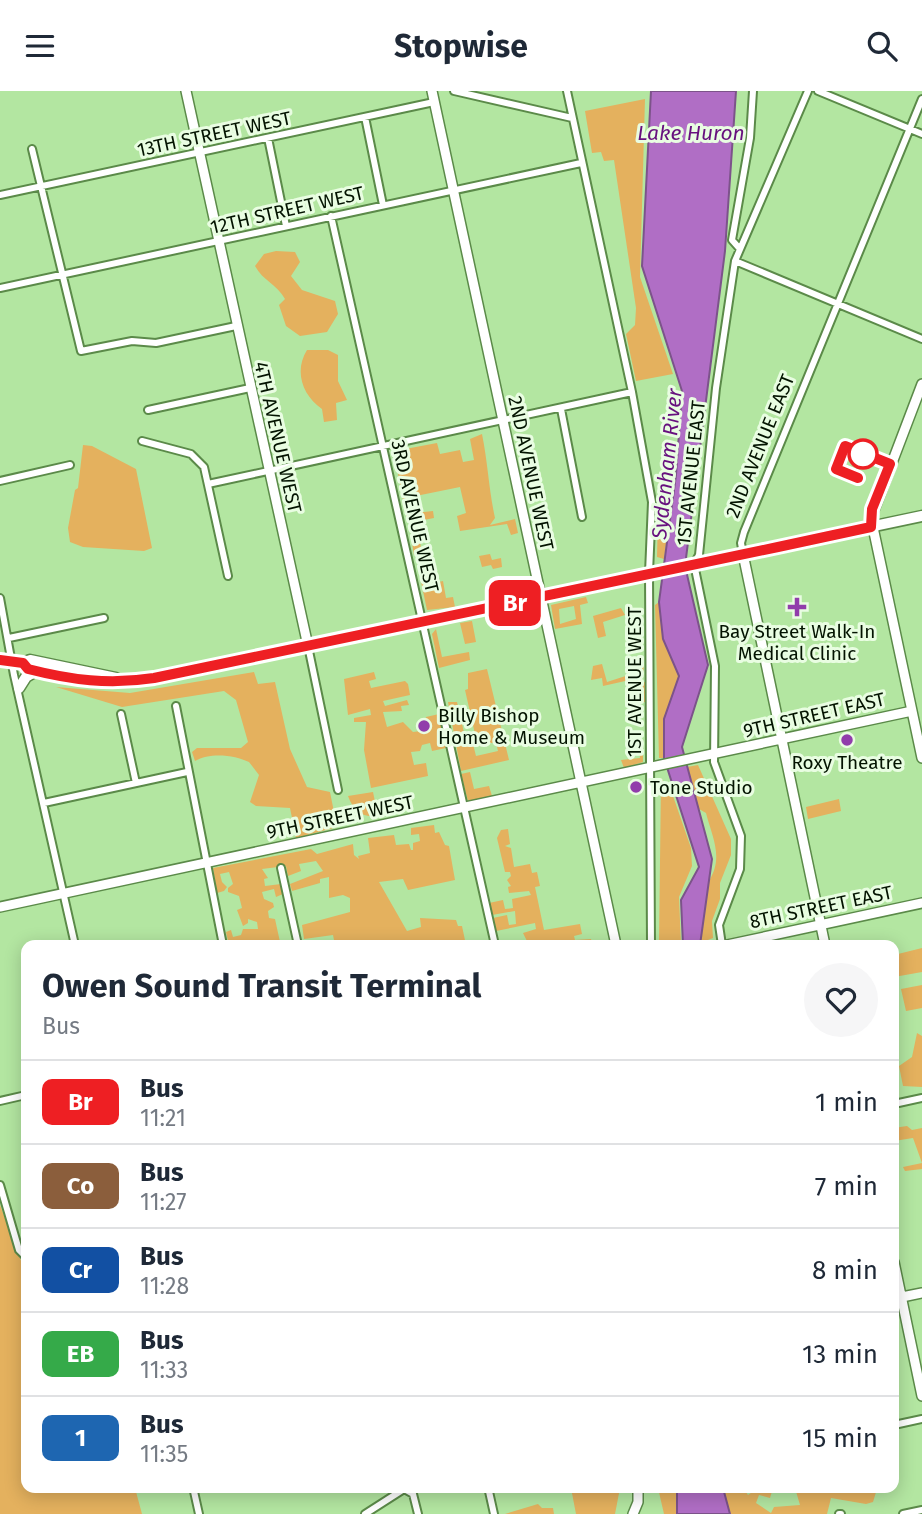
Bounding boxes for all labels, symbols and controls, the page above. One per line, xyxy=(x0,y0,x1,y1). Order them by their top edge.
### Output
icon: menu xyxy=(21,27,59,65)
text: Stopwise xyxy=(394,27,528,65)
icon: search xyxy=(863,27,901,65)
street label: 13TH STREET WEST xyxy=(135,106,293,162)
water label: Lake Huron xyxy=(637,120,745,146)
street label: 12TH STREET WEST xyxy=(208,181,366,239)
street label: 4TH AVENUE WEST xyxy=(249,359,307,515)
street label: 2ND AVENUE EAST xyxy=(721,371,799,521)
water label: Sydenham River xyxy=(646,386,688,542)
street label: 2ND AVENUE WEST xyxy=(503,394,559,552)
street label: 1ST AVENUE EAST xyxy=(672,399,710,547)
street label: 3RD AVENUE WEST xyxy=(386,438,444,595)
unlabelled marker xyxy=(848,439,878,469)
line badge: Br xyxy=(484,580,546,626)
text: Br xyxy=(503,589,527,617)
marker: Bay Street Walk-In Medical Clinic xyxy=(787,597,807,617)
street label: 1ST AVENUE WEST xyxy=(623,607,646,757)
place label: Bay Street Walk-In Medical Clinic xyxy=(719,620,875,665)
street label: 9TH STREET EAST xyxy=(741,687,887,742)
place label: Billy Bishop Home & Museum xyxy=(438,704,585,749)
marker: Billy Bishop Home & Museum xyxy=(416,718,432,734)
marker: Roxy Theatre xyxy=(839,732,855,748)
place label: Roxy Theatre xyxy=(791,751,903,774)
place label: Tone Studio xyxy=(650,776,753,799)
marker: Tone Studio xyxy=(628,779,644,795)
street label: 9TH STREET WEST xyxy=(265,790,416,844)
street label: 8TH STREET EAST xyxy=(748,881,895,933)
button: heart xyxy=(804,963,878,1037)
text: Owen Sound Transit Terminal xyxy=(42,966,481,1006)
text: Bus xyxy=(42,1012,80,1040)
text: Bus xyxy=(140,1073,183,1104)
text: 1 min xyxy=(815,1087,878,1118)
text: Br xyxy=(68,1088,93,1116)
text: 11:21 xyxy=(140,1104,186,1132)
text: Bus xyxy=(140,1157,183,1188)
text: 7 min xyxy=(815,1171,878,1202)
text: Co xyxy=(67,1172,94,1200)
text: 11:27 xyxy=(140,1188,186,1216)
text: Bus xyxy=(140,1241,183,1272)
text: 8 min xyxy=(812,1255,878,1286)
text: Cr xyxy=(69,1256,92,1284)
text: 11:28 xyxy=(140,1272,189,1300)
text: Bus xyxy=(140,1325,183,1356)
text: 13 min xyxy=(802,1339,878,1370)
text: EB xyxy=(67,1340,94,1368)
text: 11:33 xyxy=(140,1356,188,1384)
text: Bus xyxy=(140,1409,183,1440)
text: 15 min xyxy=(802,1423,878,1454)
text: 1 xyxy=(75,1424,86,1452)
text: 11:35 xyxy=(140,1440,188,1468)

